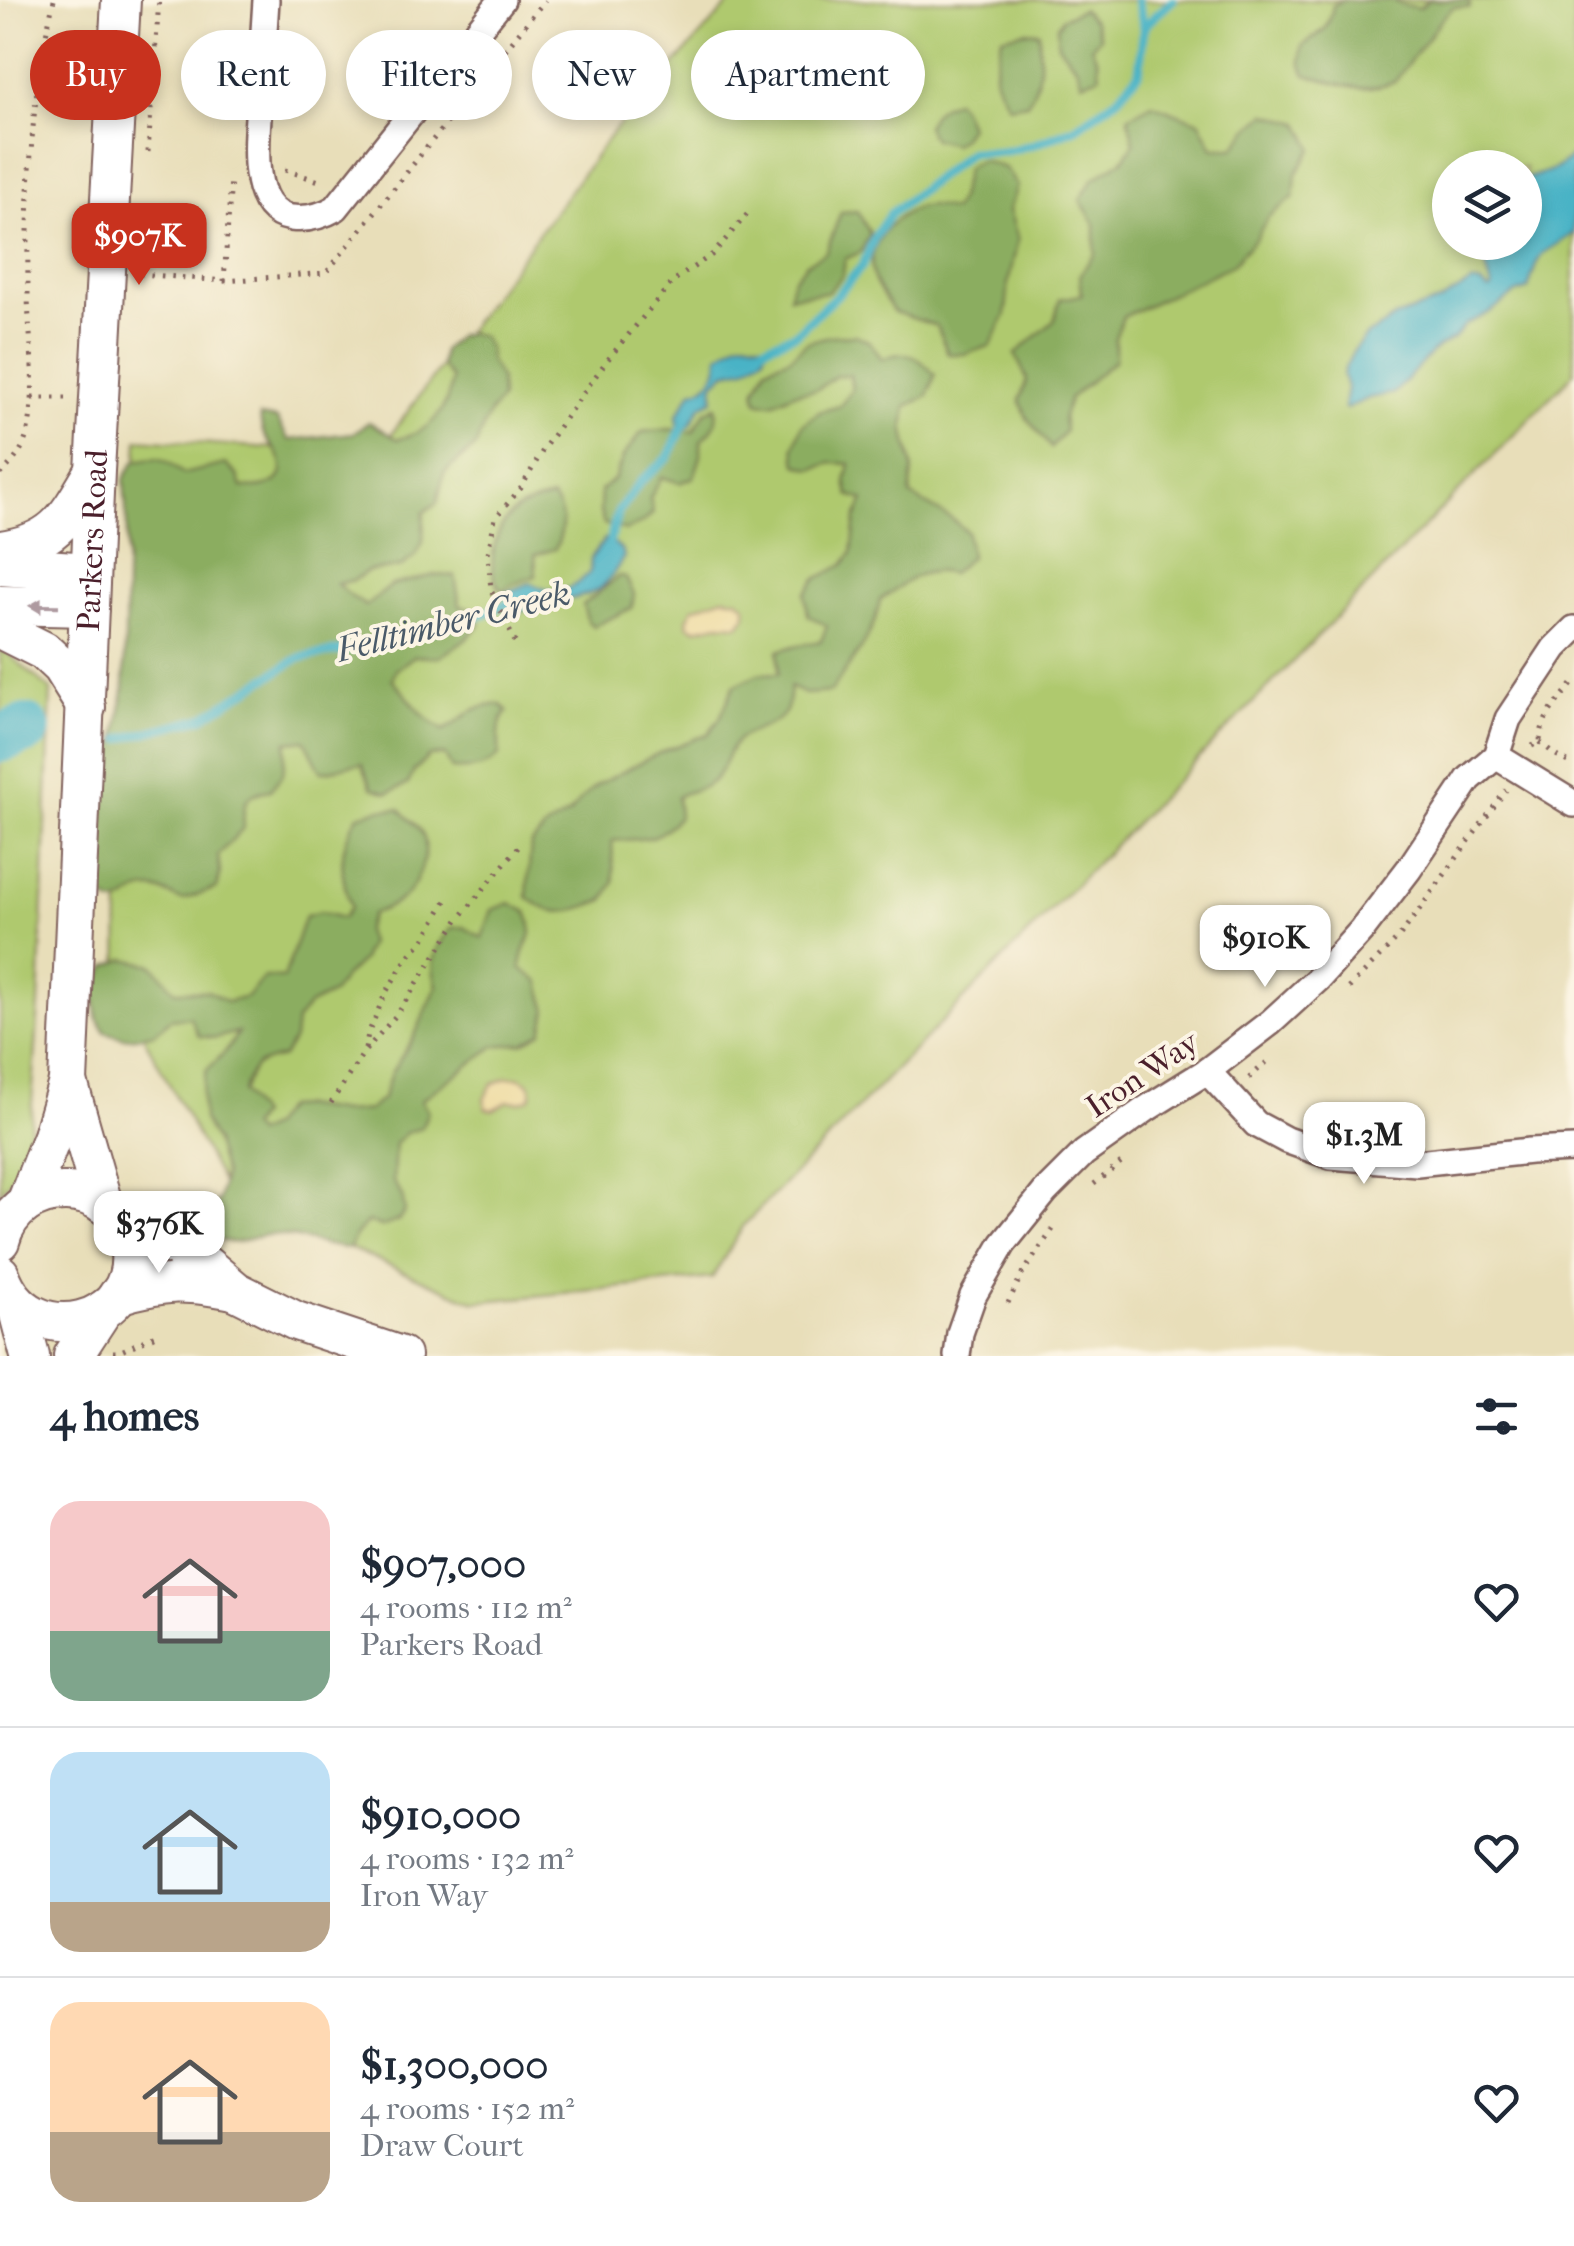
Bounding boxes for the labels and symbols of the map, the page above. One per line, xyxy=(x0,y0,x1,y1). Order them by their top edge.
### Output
pin: $907K xyxy=(69,203,209,288)
street label: Parkers Road xyxy=(70,448,115,633)
water label: Felltimber Creek xyxy=(331,573,575,671)
one-way arrow xyxy=(28,598,60,614)
pin: $910K xyxy=(1195,905,1335,990)
street label: Iron Way xyxy=(1079,1023,1206,1126)
pin: $1.3M xyxy=(1294,1102,1434,1187)
pin: $376K xyxy=(89,1191,229,1276)

